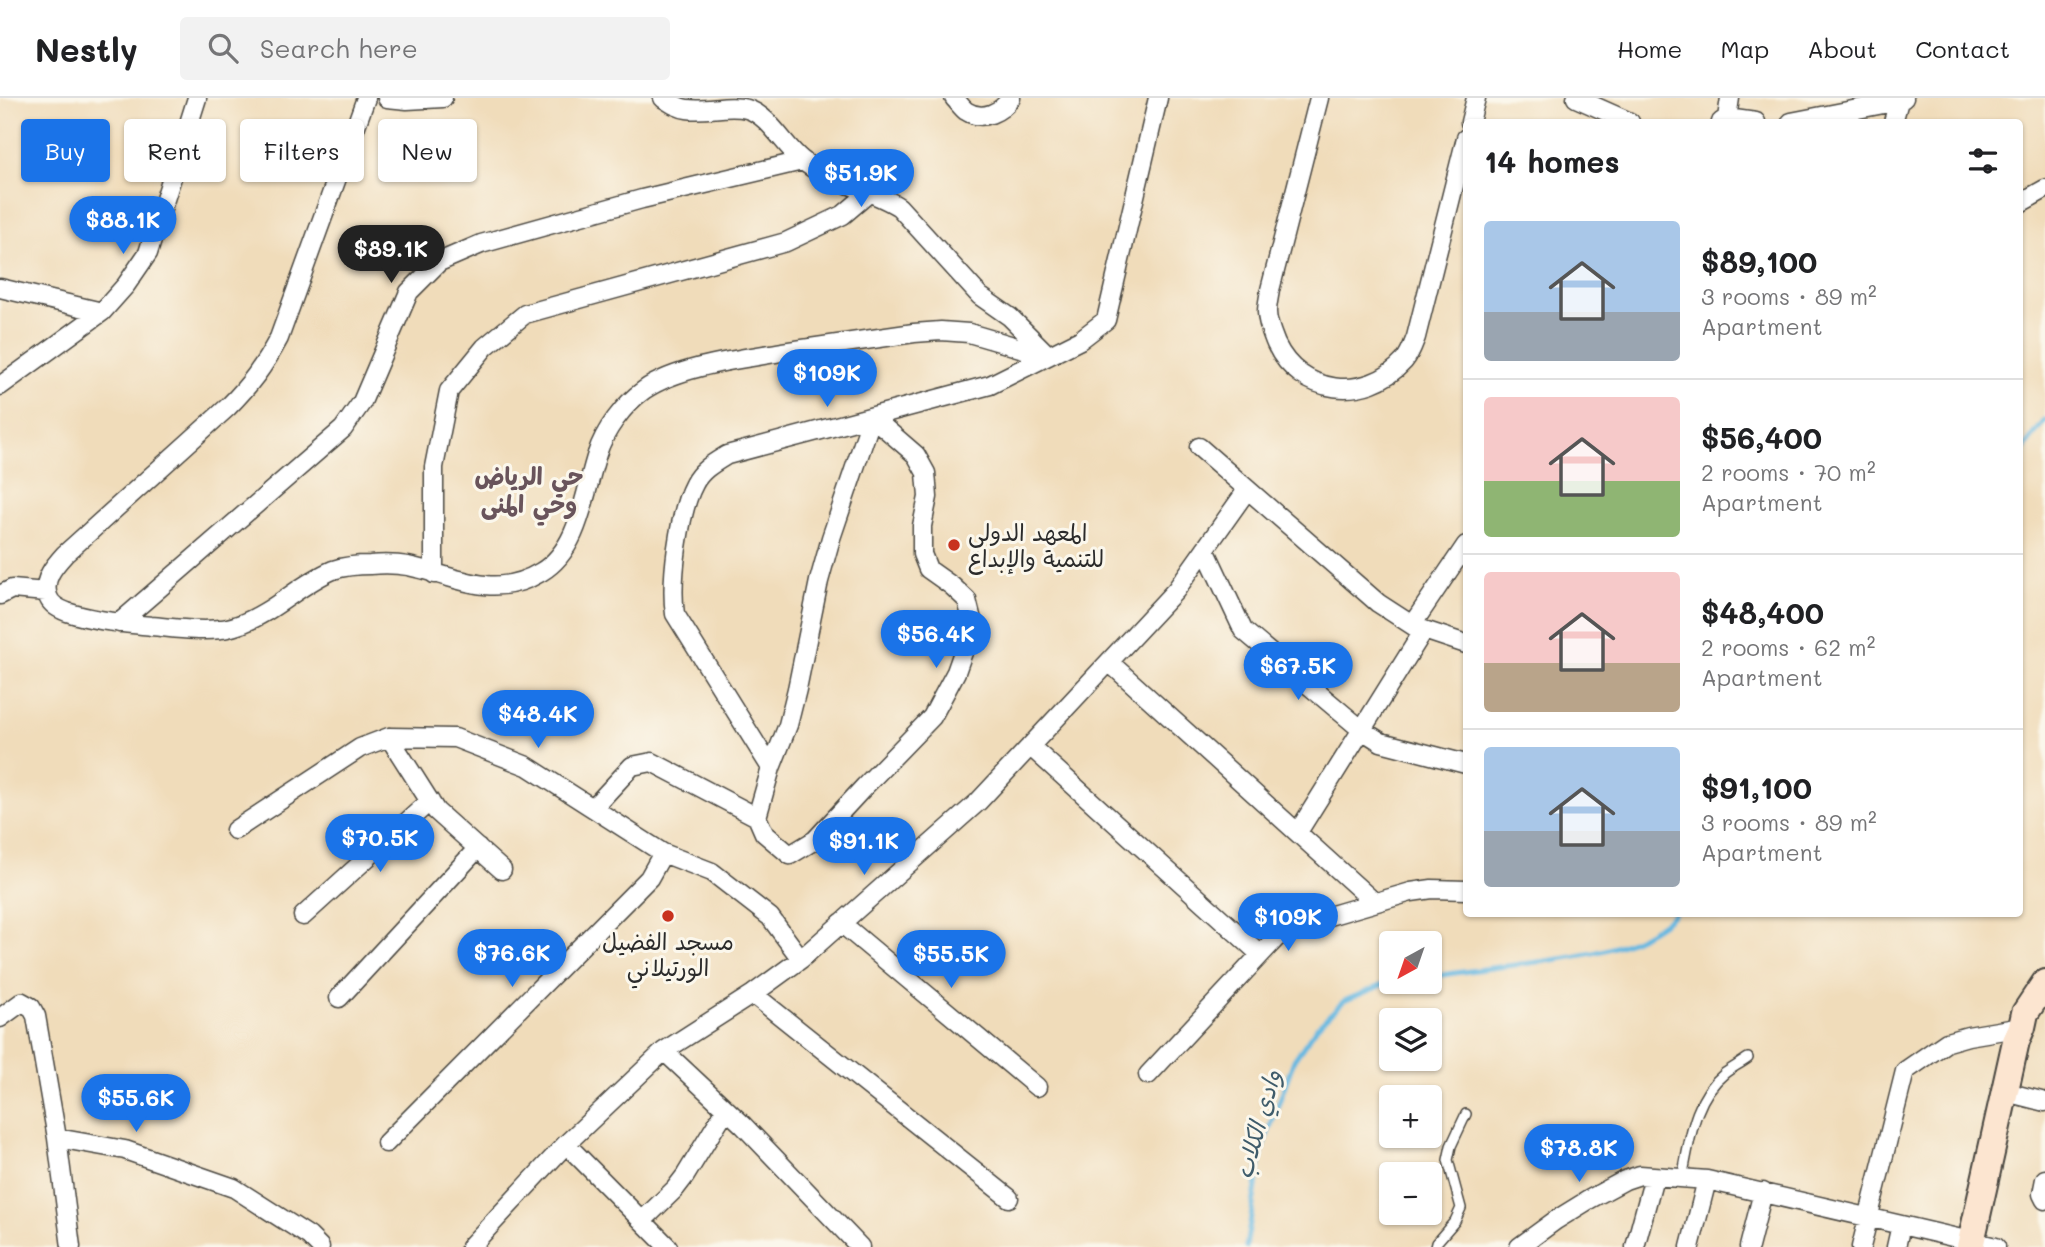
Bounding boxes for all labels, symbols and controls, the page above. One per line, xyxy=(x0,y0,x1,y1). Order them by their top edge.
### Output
search box xyxy=(180,17,670,80)
text: Nestly xyxy=(35,27,138,70)
icon: search xyxy=(204,29,242,67)
text: Search here xyxy=(260,31,418,65)
text: Home xyxy=(1617,33,1682,64)
text: Map xyxy=(1720,33,1769,64)
text: About xyxy=(1807,33,1877,64)
text: Contact xyxy=(1915,33,2010,64)
chip: Buy xyxy=(21,119,110,182)
chip: Rent xyxy=(124,119,226,182)
chip: Filters xyxy=(240,119,364,182)
chip: New xyxy=(378,119,477,182)
text: 14 homes xyxy=(1484,141,1620,181)
icon: filters xyxy=(1964,142,2002,180)
pin: $51.9K xyxy=(804,150,918,209)
text: $51.9K xyxy=(824,157,898,187)
pin: $88.1K xyxy=(66,197,180,256)
text: $88.1K xyxy=(85,204,161,234)
pin: $89.1K xyxy=(334,226,448,285)
text: $89.1K xyxy=(354,233,428,263)
text: $89,100 xyxy=(1701,241,1817,281)
icon: home xyxy=(1540,249,1624,333)
text: 3 rooms · 89 m² xyxy=(1701,281,1877,311)
text: Apartment xyxy=(1701,311,1823,341)
pin: $109K xyxy=(778,350,876,409)
text: $109K xyxy=(793,357,861,387)
text: $56,400 xyxy=(1701,417,1822,457)
icon: home xyxy=(1540,425,1624,509)
text: 2 rooms · 70 m² xyxy=(1701,457,1876,487)
district label: حي الرياض وحي المنى xyxy=(474,460,584,526)
text: Apartment xyxy=(1701,487,1823,517)
place label: المعهد الدولي للتنمية والإبداع xyxy=(968,517,1104,575)
marker: المعهد الدولي للتنمية والإبداع xyxy=(946,537,962,553)
text: $48,400 xyxy=(1701,592,1824,632)
icon: home xyxy=(1540,600,1624,684)
pin: $56.4K xyxy=(879,610,993,670)
text: $56.4K xyxy=(897,618,975,648)
text: 2 rooms · 62 m² xyxy=(1701,632,1875,662)
pin: $67.5K xyxy=(1241,642,1355,702)
text: $67.5K xyxy=(1260,650,1336,680)
text: Apartment xyxy=(1701,662,1823,692)
pin: $48.4K xyxy=(481,690,595,750)
text: $48.4K xyxy=(498,698,578,728)
text: $91,100 xyxy=(1701,767,1812,807)
icon: home xyxy=(1540,775,1624,859)
text: 3 rooms · 89 m² xyxy=(1701,807,1877,837)
pin: $70.5K xyxy=(323,814,437,874)
pin: $91.1K xyxy=(807,818,921,877)
text: $70.5K xyxy=(341,822,419,852)
text: $91.1K xyxy=(829,825,899,855)
text: Apartment xyxy=(1701,837,1823,867)
pin: $109K xyxy=(1239,894,1337,953)
text: $109K xyxy=(1254,901,1322,931)
marker: مسجد الفضيل الورتيلاني xyxy=(660,908,676,924)
place label: مسجد الفضيل الورتيلاني xyxy=(602,926,734,989)
pin: $76.6K xyxy=(455,930,569,989)
pin: $55.5K xyxy=(894,930,1008,990)
north arrow xyxy=(1379,931,1442,994)
map controls xyxy=(1379,931,1442,1225)
text: $76.6K xyxy=(473,937,551,967)
text: $55.5K xyxy=(913,938,989,968)
button: layers xyxy=(1379,1008,1442,1071)
water label: وادي الكلاب xyxy=(1227,1066,1290,1183)
pin: $55.6K xyxy=(79,1074,193,1134)
text: $55.6K xyxy=(97,1082,175,1112)
button: + xyxy=(1379,1085,1442,1148)
pin: $78.8K xyxy=(1522,1124,1636,1184)
text: $78.8K xyxy=(1540,1132,1618,1162)
button: − xyxy=(1379,1162,1442,1225)

